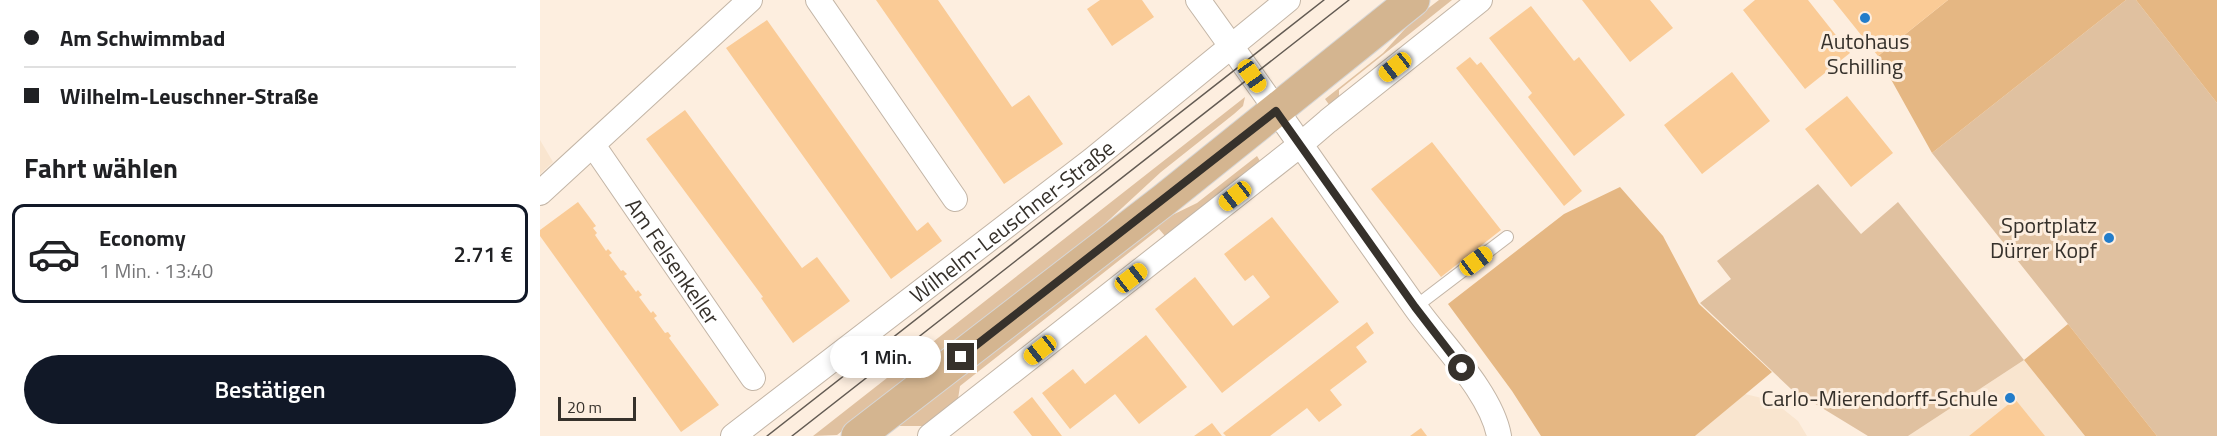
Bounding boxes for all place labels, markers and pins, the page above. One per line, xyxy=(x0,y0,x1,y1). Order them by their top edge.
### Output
marker: Autohaus Schilling xyxy=(1858,11,1872,25)
place label: Autohaus Schilling xyxy=(1821,24,1909,83)
place label: Sportplatz Dürrer Kopf xyxy=(1990,208,2098,267)
marker: Sportplatz Dürrer Kopf xyxy=(2102,231,2116,245)
place label: Carlo-Mierendorff-Schule xyxy=(1762,381,1998,415)
marker: Carlo-Mierendorff-Schule xyxy=(2003,391,2017,405)

